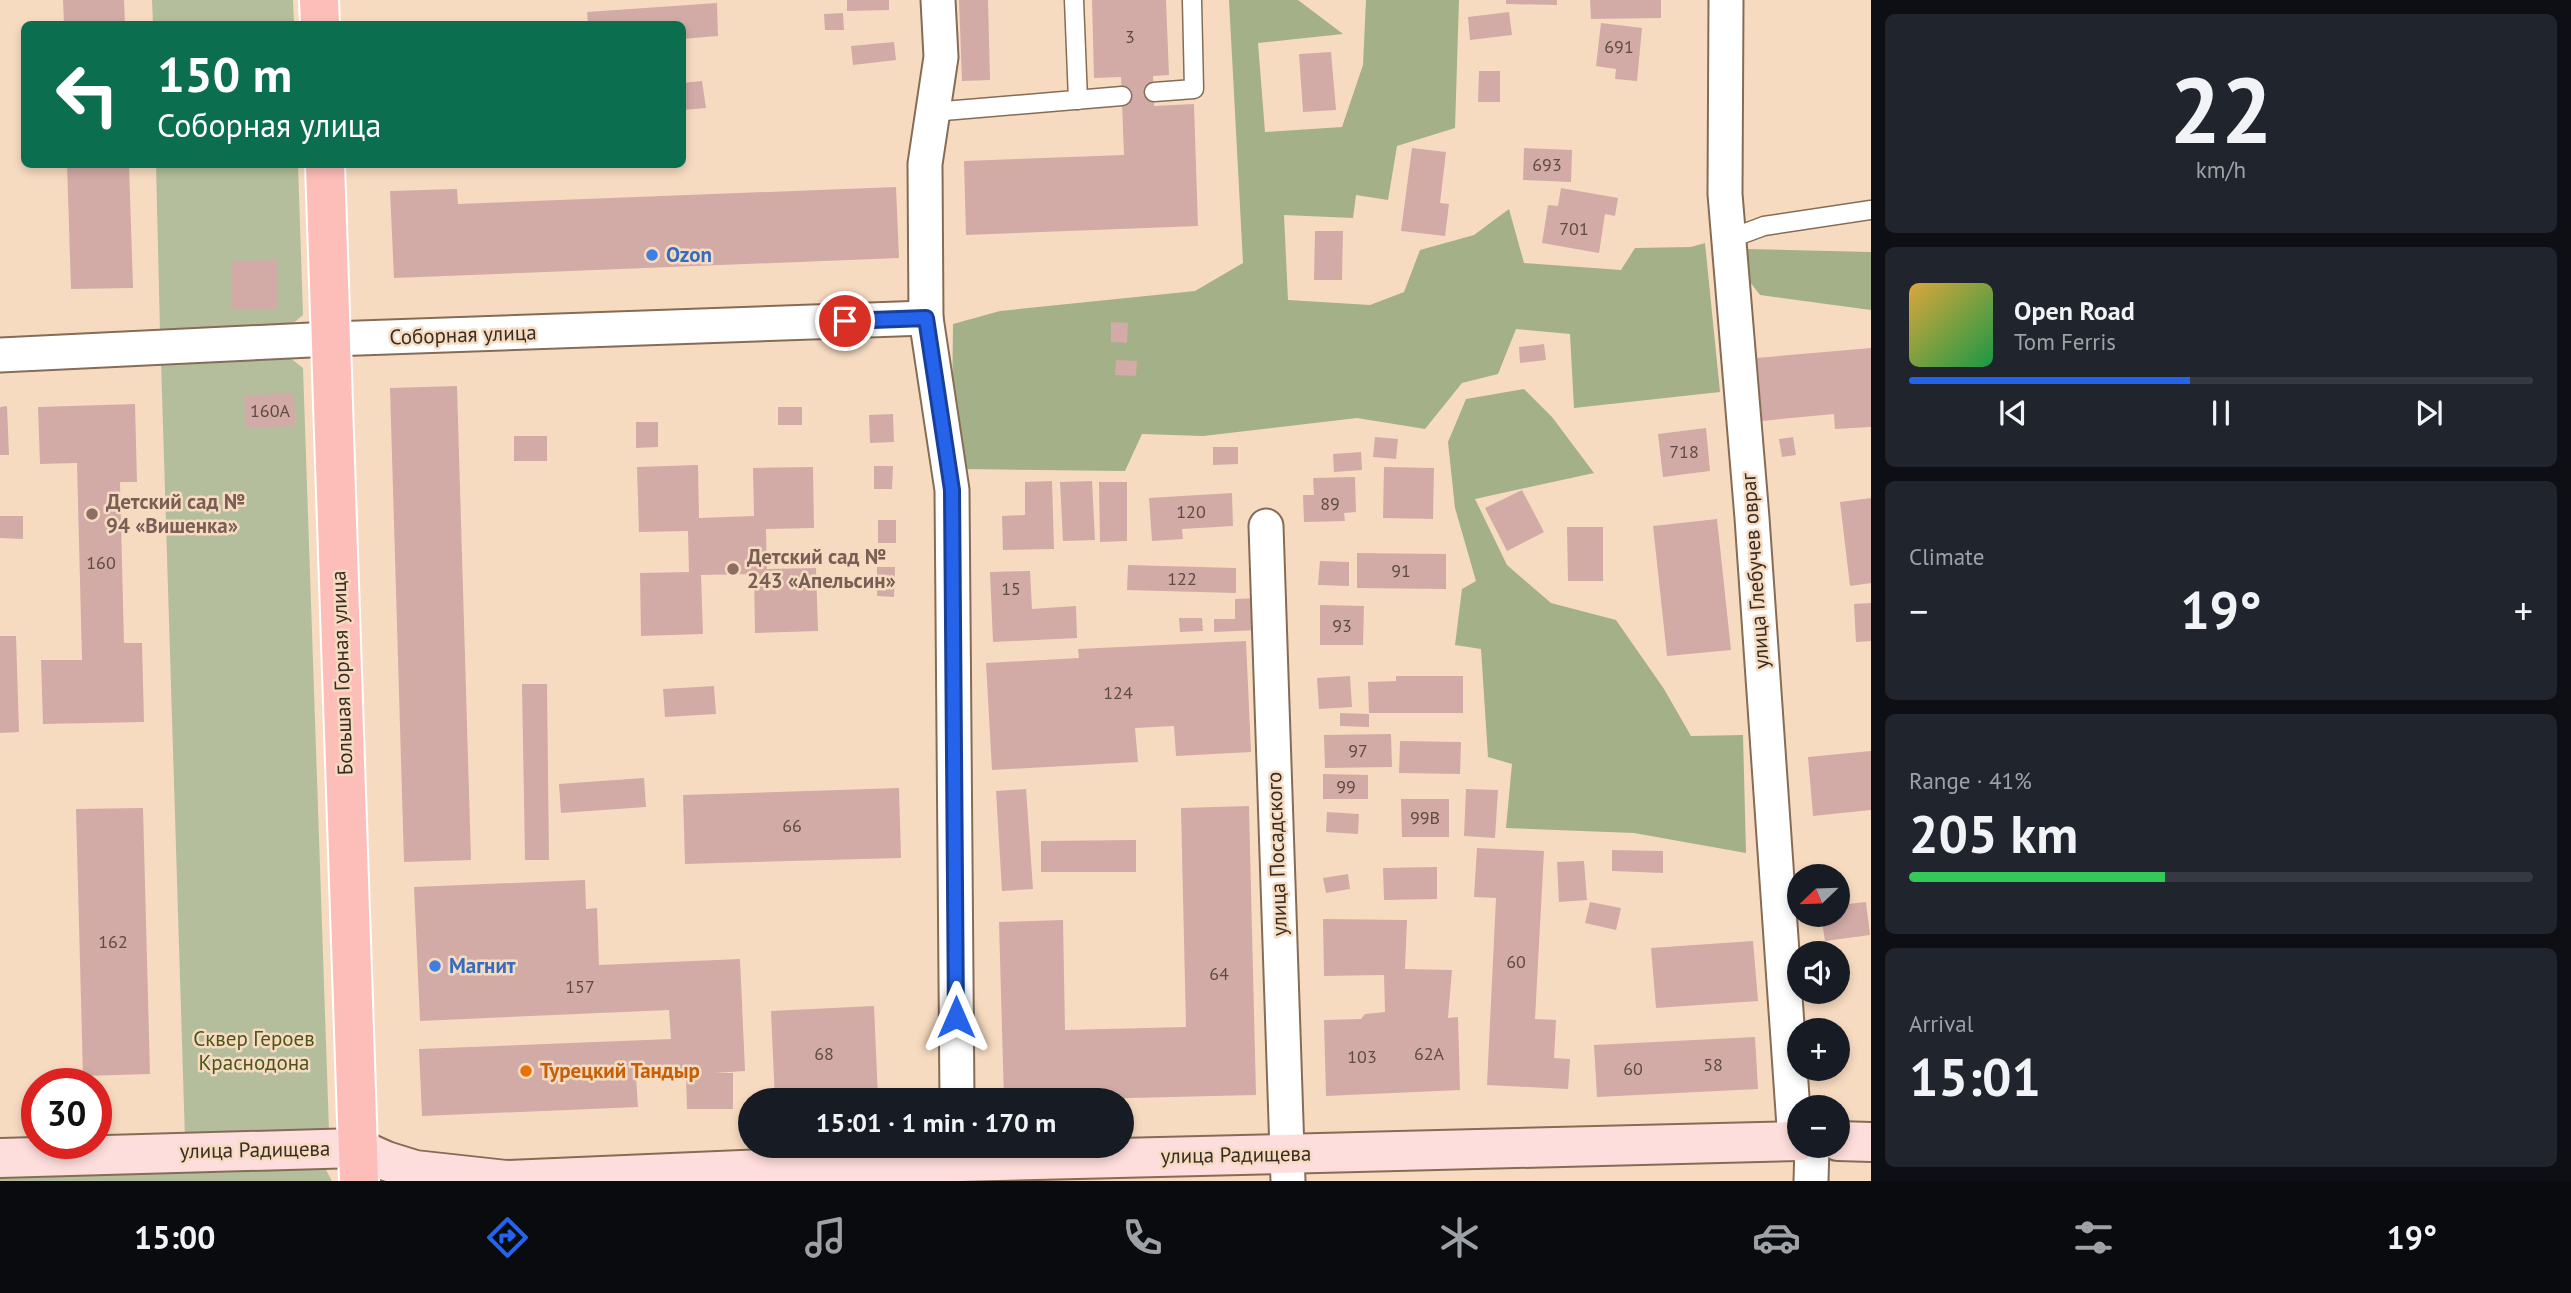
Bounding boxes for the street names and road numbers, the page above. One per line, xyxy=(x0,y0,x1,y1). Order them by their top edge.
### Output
street label: Соборная улица xyxy=(389,318,537,351)
street label: улица Глебучев овраг xyxy=(1734,472,1775,670)
street label: Большая Горная улица xyxy=(324,570,359,776)
street label: улица Посадского xyxy=(1260,771,1293,937)
street label: улица Радищева xyxy=(179,1135,331,1164)
street label: улица Радищева xyxy=(1160,1140,1312,1169)

